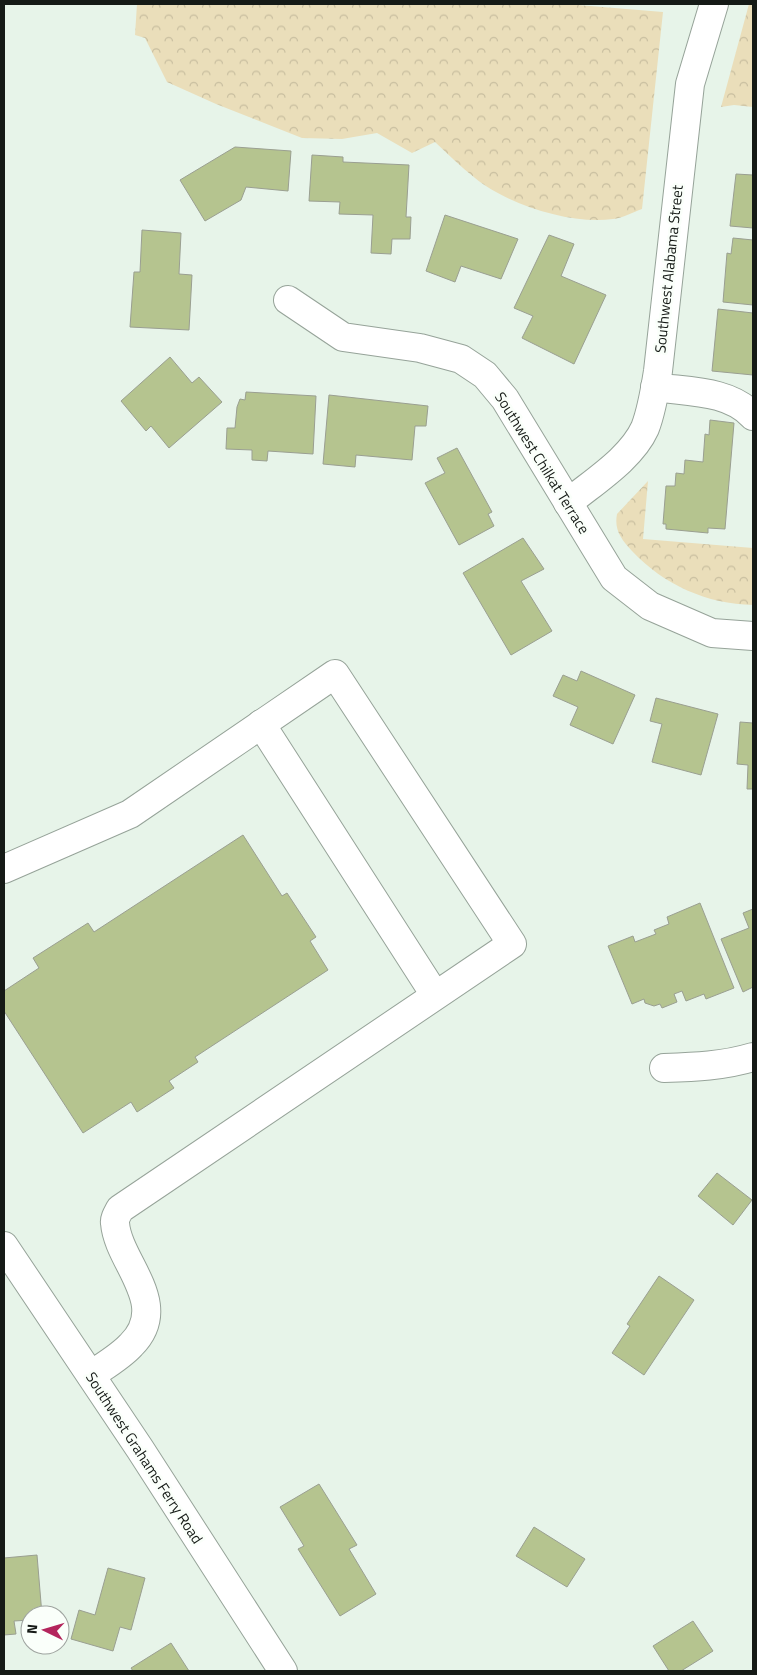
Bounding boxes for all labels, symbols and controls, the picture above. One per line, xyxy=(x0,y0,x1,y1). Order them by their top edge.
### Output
street label: Southwest Alabama Street xyxy=(648,183,689,354)
street label: Southwest Chilkat Terrace xyxy=(489,387,596,538)
street label: Southwest Grahams Ferry Road xyxy=(80,1367,209,1548)
north arrow xyxy=(20,1605,70,1655)
text: N xyxy=(21,1623,42,1635)

